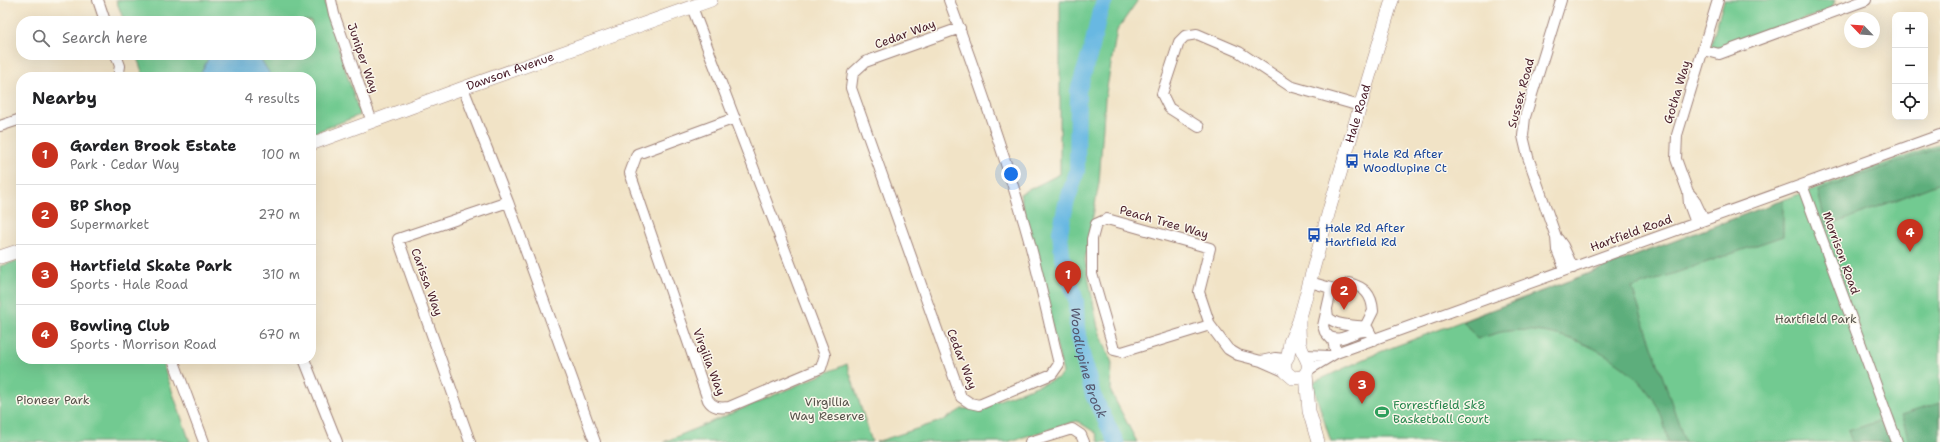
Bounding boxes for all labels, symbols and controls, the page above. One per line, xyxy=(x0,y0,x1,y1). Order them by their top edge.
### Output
north arrow xyxy=(1844,12,1880,48)
map controls xyxy=(1892,12,1928,120)
button: + xyxy=(1892,12,1928,48)
search box xyxy=(16,16,316,60)
street label: Cedar Way xyxy=(872,16,938,52)
street label: Juniper Way xyxy=(344,21,382,95)
icon: search xyxy=(30,27,52,49)
text: Search here xyxy=(62,28,148,48)
street label: Dawson Avenue xyxy=(464,48,556,94)
button: − xyxy=(1892,48,1928,84)
street label: Sussex Road xyxy=(1504,56,1538,130)
street label: Gotha Way xyxy=(1660,58,1694,126)
street label: Hale Road xyxy=(1342,82,1374,145)
button: locate xyxy=(1892,84,1928,120)
text: Nearby xyxy=(32,87,97,109)
text: 4 results xyxy=(244,90,300,107)
text: Garden Brook Estate xyxy=(70,136,237,156)
text: 1 xyxy=(42,146,48,163)
text: 100 m xyxy=(261,146,300,163)
place label: Hale Rd After Woodlupine Ct xyxy=(1363,146,1447,176)
bus stop icon: Hale Rd After Woodlupine Ct xyxy=(1344,153,1360,169)
text: Park · Cedar Way xyxy=(70,156,179,173)
your location xyxy=(1001,164,1021,184)
text: BP Shop xyxy=(70,196,131,216)
street label: Peach Tree Way xyxy=(1118,202,1211,242)
text: 2 xyxy=(40,206,50,223)
text: 270 m xyxy=(258,206,300,223)
street label: Morrison Road xyxy=(1819,209,1864,297)
street label: Hartfield Road xyxy=(1588,211,1675,255)
text: Supermarket xyxy=(70,216,149,233)
pin: 4 xyxy=(1897,219,1923,252)
place label: Hale Rd After Hartfield Rd xyxy=(1325,220,1405,250)
bus stop icon: Hale Rd After Hartfield Rd xyxy=(1306,227,1322,243)
street label: Carissa Way xyxy=(407,246,447,318)
text: Hartfield Skate Park xyxy=(70,256,232,276)
pin: 1 xyxy=(1055,261,1081,294)
text: 3 xyxy=(40,266,50,283)
text: 310 m xyxy=(262,266,300,283)
text: Sports · Hale Road xyxy=(70,276,188,293)
pin: 2 xyxy=(1331,277,1357,310)
water label: Woodlupine Brook xyxy=(1067,307,1111,422)
park label: Hartfield Park xyxy=(1775,311,1857,327)
text: Bowling Club xyxy=(70,316,170,336)
text: 4 xyxy=(40,326,50,343)
text: 670 m xyxy=(259,326,300,343)
street label: Virgilia Way xyxy=(689,326,729,398)
street label: Cedar Way xyxy=(943,326,981,392)
text: Sports · Morrison Road xyxy=(70,336,216,353)
pin: 3 xyxy=(1349,371,1375,404)
park label: Pioneer Park xyxy=(16,392,90,408)
park label: Virgillia Way Reserve xyxy=(790,394,865,424)
place label: Forrestfield Sk8 Basketball Court xyxy=(1393,397,1489,427)
sports icon: Forrestfield Sk8 Basketball Court xyxy=(1374,404,1390,420)

